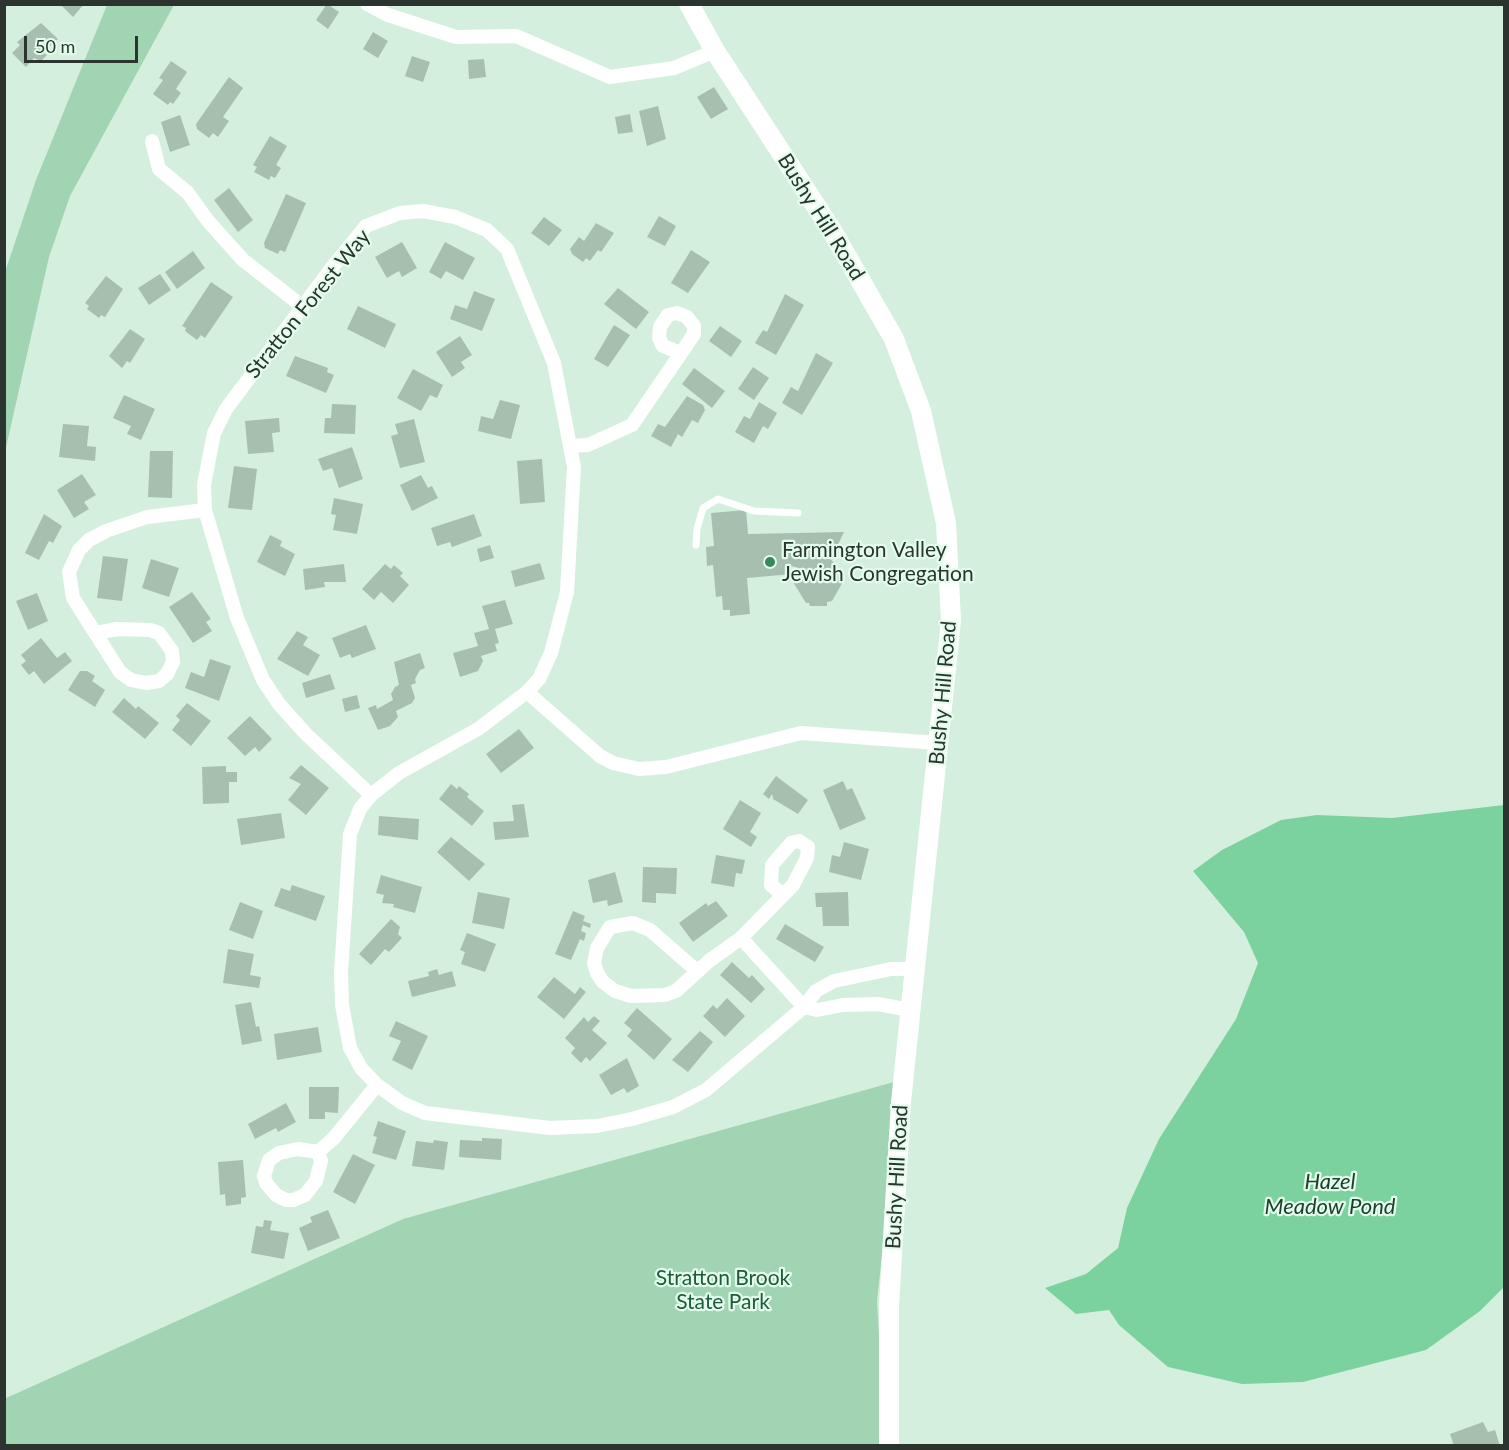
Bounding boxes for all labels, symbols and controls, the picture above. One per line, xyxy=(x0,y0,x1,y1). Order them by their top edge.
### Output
scale bar xyxy=(27,24,141,62)
text: 50 m xyxy=(35,35,75,57)
street label: Bushy Hill Road xyxy=(772,149,870,285)
street label: Stratton Forest Way xyxy=(240,224,376,384)
place label: Farmington Valley Jewish Congregation xyxy=(782,537,974,587)
marker: Farmington Valley Jewish Congregation xyxy=(763,555,777,569)
street label: Bushy Hill Road xyxy=(924,620,962,766)
street label: Bushy Hill Road xyxy=(881,1104,913,1250)
water label: Hazel Meadow Pond xyxy=(1265,1169,1395,1220)
park label: Stratton Brook State Park xyxy=(656,1265,790,1315)

